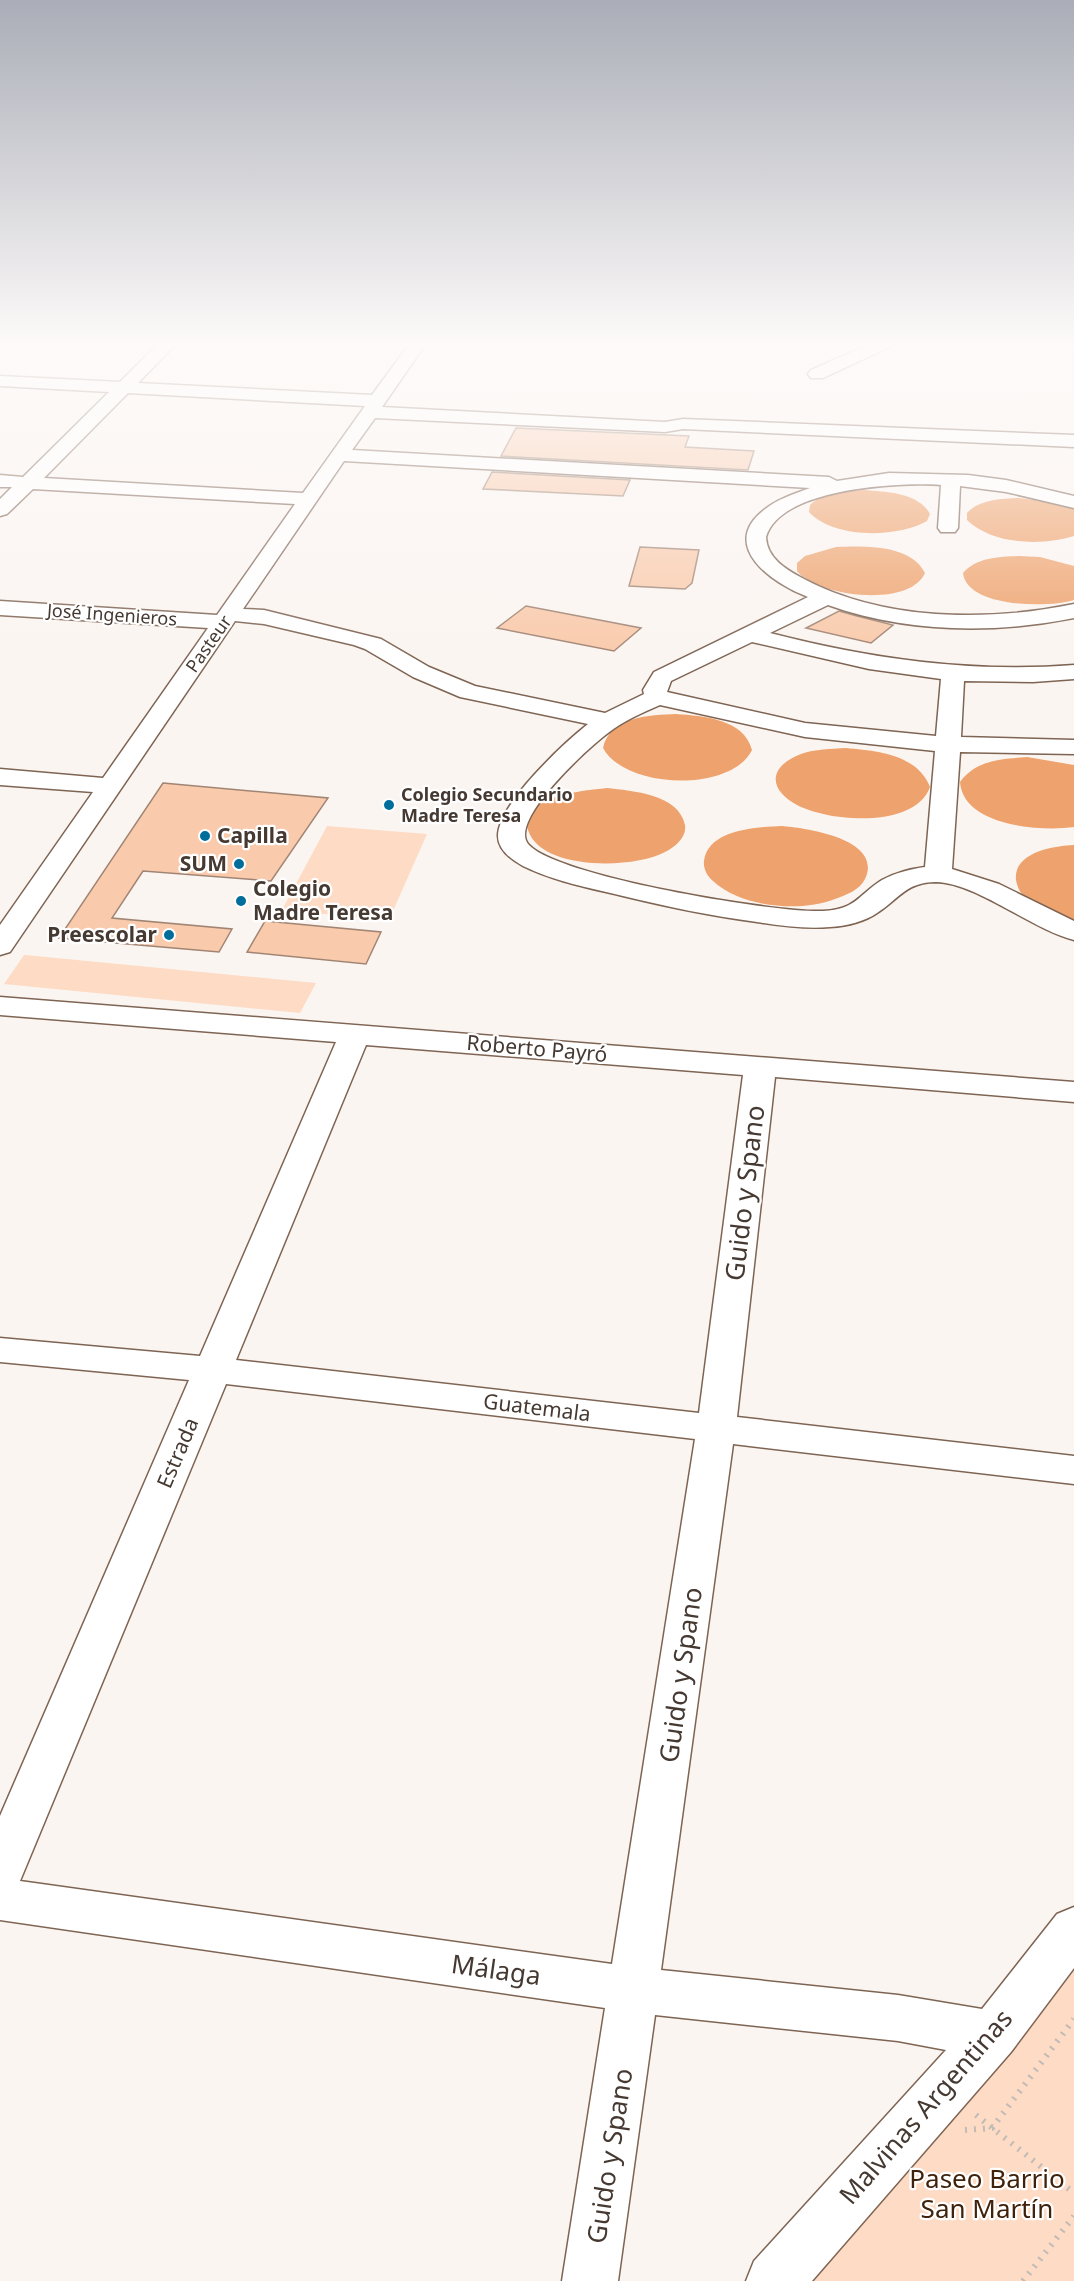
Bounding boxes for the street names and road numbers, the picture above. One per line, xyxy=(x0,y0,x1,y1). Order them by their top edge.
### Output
street label: José Ingenieros xyxy=(44,597,178,631)
street label: Pasteur xyxy=(180,610,237,677)
street label: Roberto Payró xyxy=(466,1028,609,1068)
street label: Guido y Spano xyxy=(715,1103,773,1283)
street label: Guatemala xyxy=(482,1387,592,1427)
street label: Estrada xyxy=(150,1413,204,1492)
street label: Guido y Spano xyxy=(650,1585,710,1765)
street label: Málaga xyxy=(449,1945,543,1993)
street label: Malvinas Argentinas xyxy=(830,2001,1020,2212)
street label: Guido y Spano xyxy=(577,2066,641,2246)

